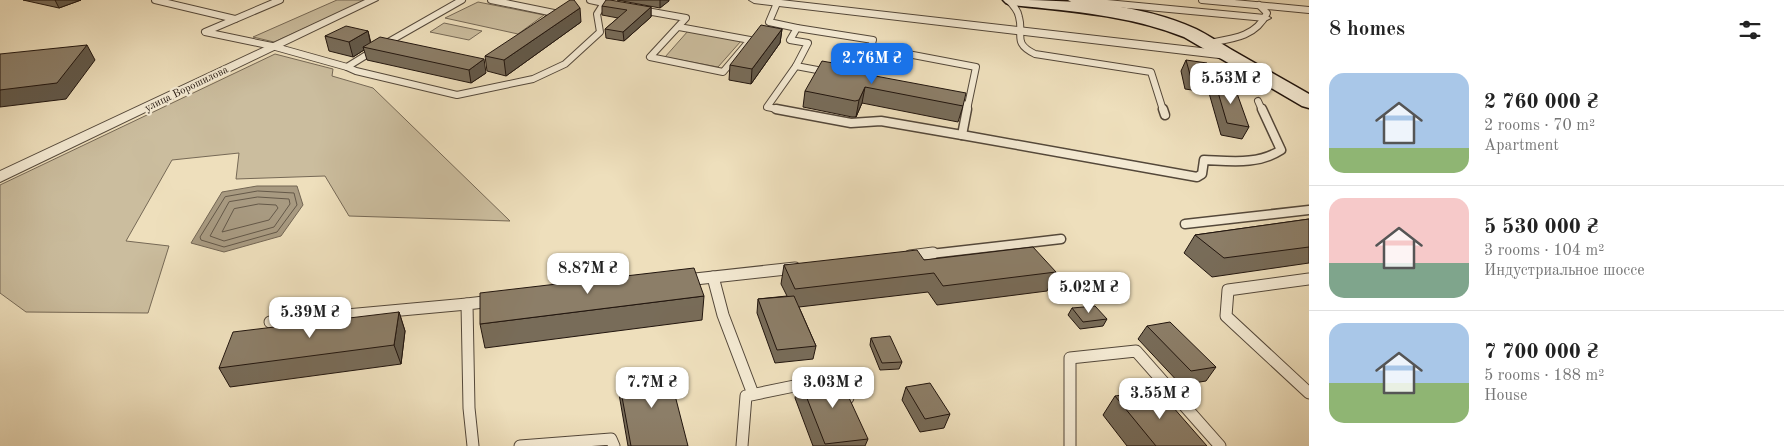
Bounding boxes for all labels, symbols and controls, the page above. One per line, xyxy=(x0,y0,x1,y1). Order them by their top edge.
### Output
icon: filters xyxy=(1736,16,1764,44)
text: 8 homes xyxy=(1329,19,1405,40)
pin: 2.76M ₴ xyxy=(826,42,918,85)
text: 2.76M ₴ xyxy=(842,51,902,67)
pin: 5.53M ₴ xyxy=(1185,62,1277,105)
street label: улица Ворошилова xyxy=(143,64,231,114)
text: 5.53M ₴ xyxy=(1201,71,1261,87)
text: 2 760 000 ₴ xyxy=(1484,92,1598,113)
icon: home xyxy=(1369,93,1429,153)
text: 2 rooms · 70 m² xyxy=(1484,118,1595,134)
text: Apartment xyxy=(1484,138,1559,154)
text: 5 530 000 ₴ xyxy=(1484,217,1598,238)
icon: home xyxy=(1369,218,1429,278)
text: 3 rooms · 104 m² xyxy=(1484,243,1604,259)
pin: 8.87M ₴ xyxy=(542,252,634,295)
text: 8.87M ₴ xyxy=(558,261,618,277)
text: Индустриальное шоссе xyxy=(1484,263,1645,279)
pin: 5.02M ₴ xyxy=(1043,272,1135,314)
text: 5.02M ₴ xyxy=(1059,280,1119,296)
pin: 5.39M ₴ xyxy=(264,296,356,339)
text: 5.39M ₴ xyxy=(280,305,340,321)
text: 7 700 000 ₴ xyxy=(1484,342,1598,363)
icon: home xyxy=(1369,343,1429,403)
pin: 7.7M ₴ xyxy=(611,366,693,409)
pin: 3.03M ₴ xyxy=(787,366,879,409)
text: 5 rooms · 188 m² xyxy=(1484,368,1604,384)
text: 7.7M ₴ xyxy=(627,375,677,391)
text: 3.03M ₴ xyxy=(803,375,863,391)
pin: 3.55M ₴ xyxy=(1114,378,1206,420)
text: 3.55M ₴ xyxy=(1130,386,1190,402)
text: House xyxy=(1484,388,1527,404)

